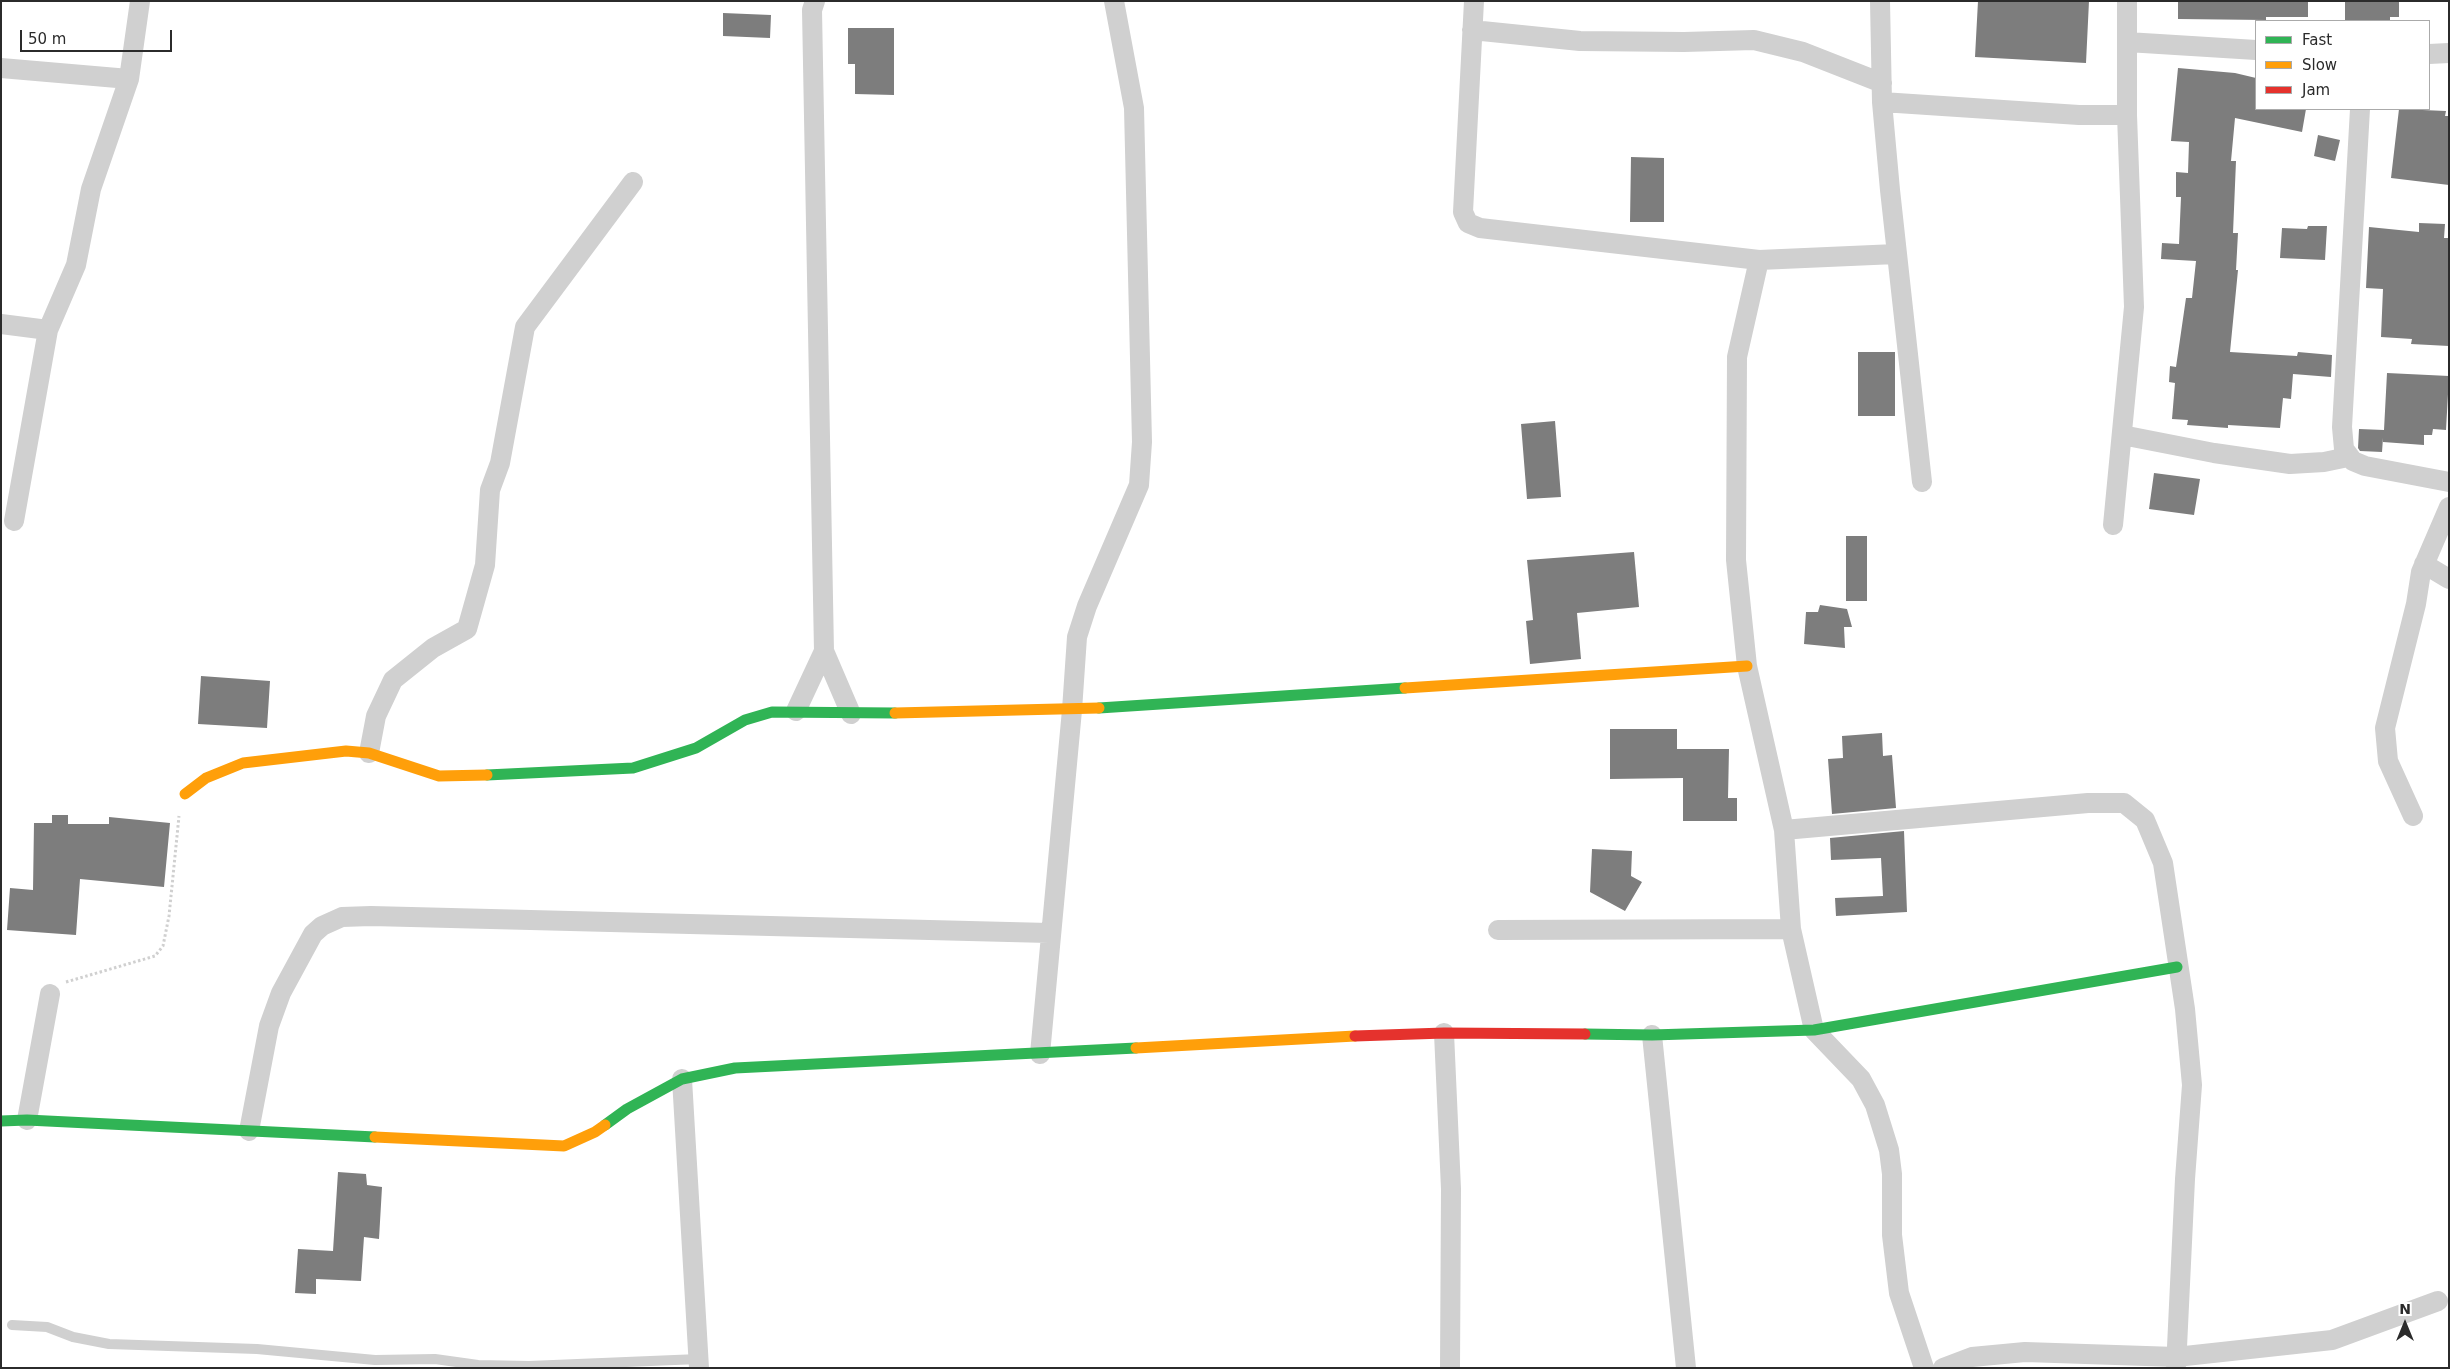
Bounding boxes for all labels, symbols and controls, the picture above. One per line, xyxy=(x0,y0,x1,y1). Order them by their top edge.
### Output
scale bar xyxy=(22,20,175,52)
legend xyxy=(2255,20,2430,110)
text: 50 m xyxy=(28,30,66,48)
text: Fast xyxy=(2302,31,2332,49)
text: Slow xyxy=(2302,56,2337,74)
text: Jam xyxy=(2302,81,2330,99)
north arrow xyxy=(2380,1299,2430,1349)
text: N xyxy=(2399,1301,2411,1317)

